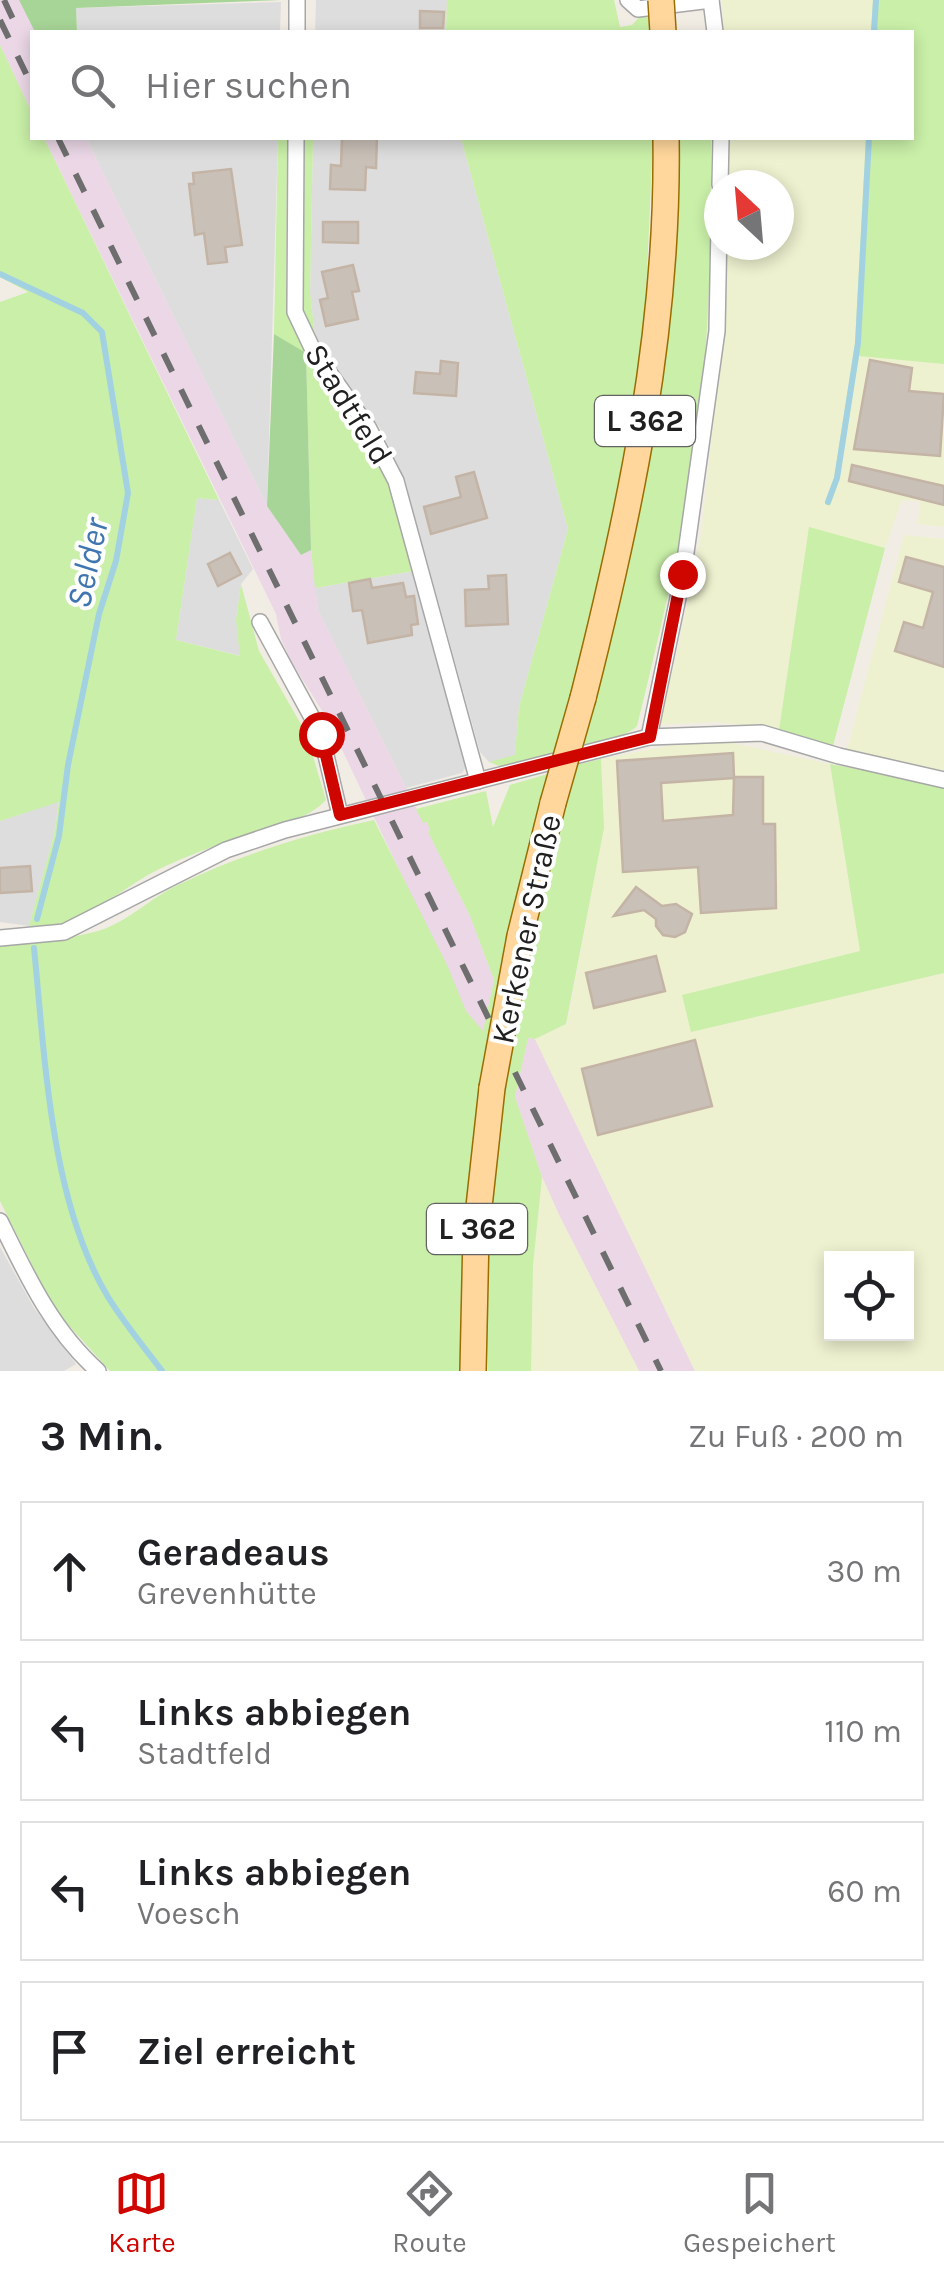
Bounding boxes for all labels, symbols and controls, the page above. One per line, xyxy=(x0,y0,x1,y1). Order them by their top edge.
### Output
search box xyxy=(30,30,914,140)
icon: search xyxy=(65,58,120,113)
text: Hier suchen xyxy=(145,63,352,108)
north arrow xyxy=(704,170,794,260)
street label: Stadtfeld xyxy=(297,337,400,471)
road number: L 362 xyxy=(595,396,695,446)
water label: Selder xyxy=(58,513,117,612)
route end xyxy=(660,552,706,598)
route start xyxy=(299,712,345,758)
street label: Kerkener Straße xyxy=(484,811,569,1047)
road number: L 362 xyxy=(427,1204,527,1254)
map controls xyxy=(824,1251,914,1341)
button: locate xyxy=(824,1251,914,1341)
text: 3 Min. xyxy=(40,1411,162,1461)
text: Zu Fuß · 200 m xyxy=(688,1418,904,1455)
text: Geradeaus xyxy=(137,1530,330,1575)
icon: ahead xyxy=(42,1544,97,1599)
text: 30 m xyxy=(827,1553,902,1590)
text: Grevenhütte xyxy=(137,1575,317,1612)
text: Links abbiegen xyxy=(137,1690,411,1735)
icon: left xyxy=(42,1704,97,1759)
text: 110 m xyxy=(824,1713,902,1750)
text: Stadtfeld xyxy=(137,1735,272,1772)
text: Links abbiegen xyxy=(137,1850,411,1895)
icon: left xyxy=(42,1864,97,1919)
text: 60 m xyxy=(827,1873,902,1910)
text: Voesch xyxy=(137,1895,241,1932)
icon: arrive xyxy=(42,2024,97,2079)
text: Ziel erreicht xyxy=(137,2029,356,2074)
tab: Karte xyxy=(108,2166,176,2259)
tab: Route xyxy=(392,2166,467,2259)
tab: Gespeichert xyxy=(683,2166,836,2259)

